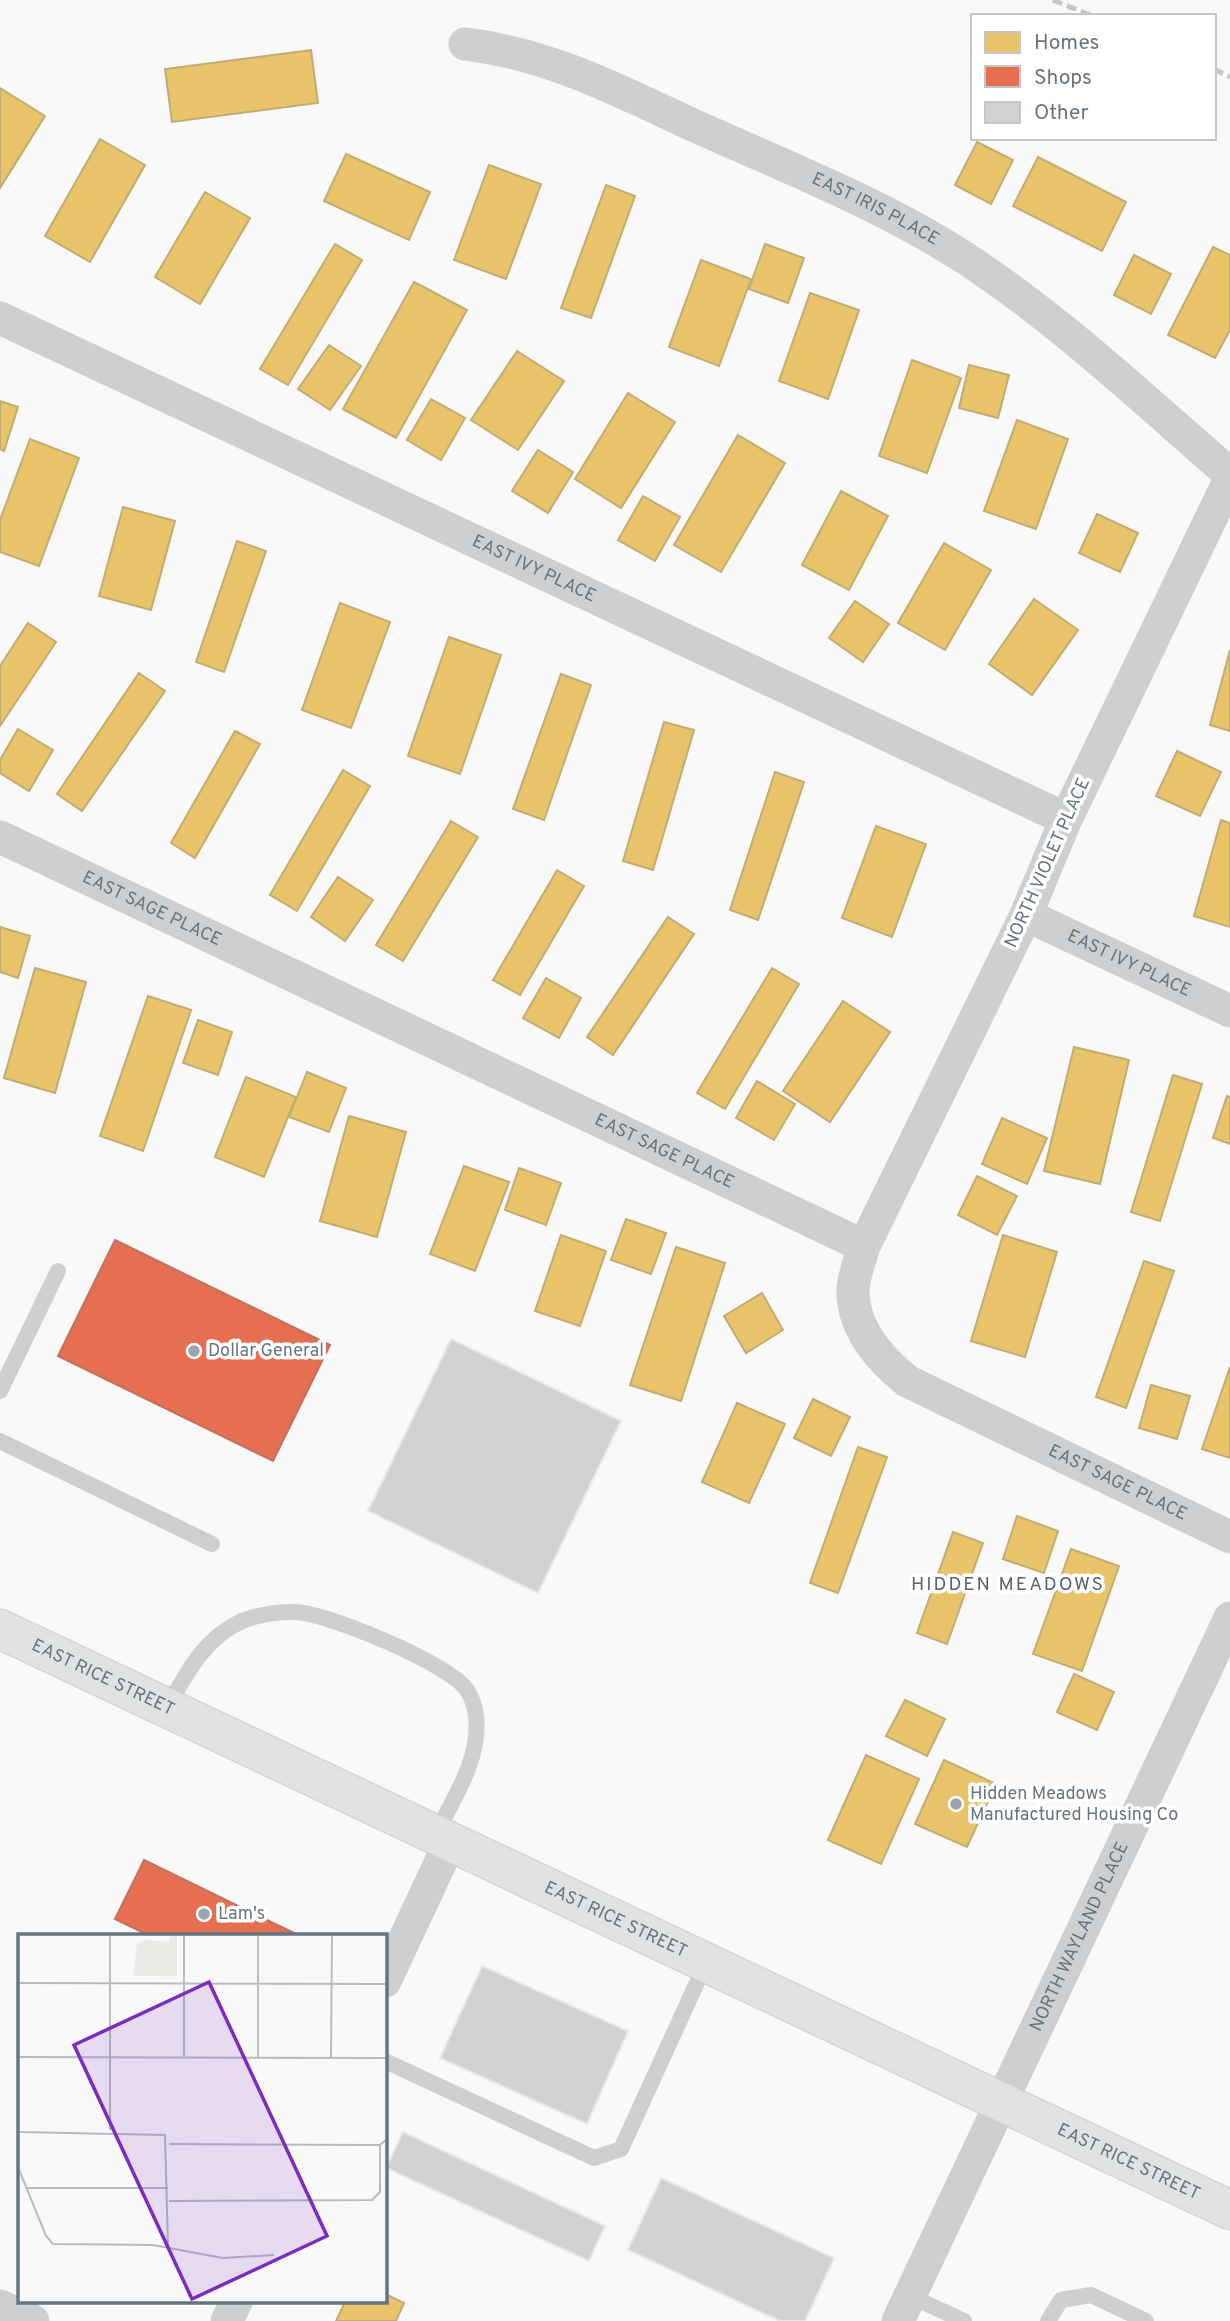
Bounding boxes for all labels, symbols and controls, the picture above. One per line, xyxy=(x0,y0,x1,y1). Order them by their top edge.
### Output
legend xyxy=(971,14,1216,140)
text: Homes xyxy=(1034,30,1099,57)
text: Shops xyxy=(1034,65,1092,92)
text: Other xyxy=(1034,100,1089,127)
street label: EAST IRIS PLACE xyxy=(808,167,943,251)
street label: EAST IVY PLACE xyxy=(468,530,600,608)
street label: NORTH VIOLET PLACE xyxy=(1000,774,1096,952)
street label: EAST SAGE PLACE xyxy=(78,866,225,952)
street label: EAST IVY PLACE xyxy=(1063,924,1195,1003)
street label: EAST SAGE PLACE xyxy=(591,1109,738,1194)
place label: Dollar General xyxy=(208,1340,324,1363)
marker: Dollar General xyxy=(186,1343,202,1359)
street label: EAST SAGE PLACE xyxy=(1044,1439,1191,1526)
district label: HIDDEN MEADOWS xyxy=(911,1573,1105,1597)
street label: EAST RICE STREET xyxy=(28,1634,178,1721)
place label: Hidden Meadows Manufactured Housing Co xyxy=(970,1783,1178,1827)
marker: Hidden Meadows Manufactured Housing Co xyxy=(948,1796,964,1812)
street label: NORTH WAYLAND PLACE xyxy=(1025,1838,1134,2035)
street label: EAST RICE STREET xyxy=(540,1876,691,1963)
place label: Lam's xyxy=(218,1903,265,1926)
marker: Lam's xyxy=(196,1906,212,1922)
inset map xyxy=(18,1934,387,2304)
street label: EAST RICE STREET xyxy=(1053,2118,1204,2206)

